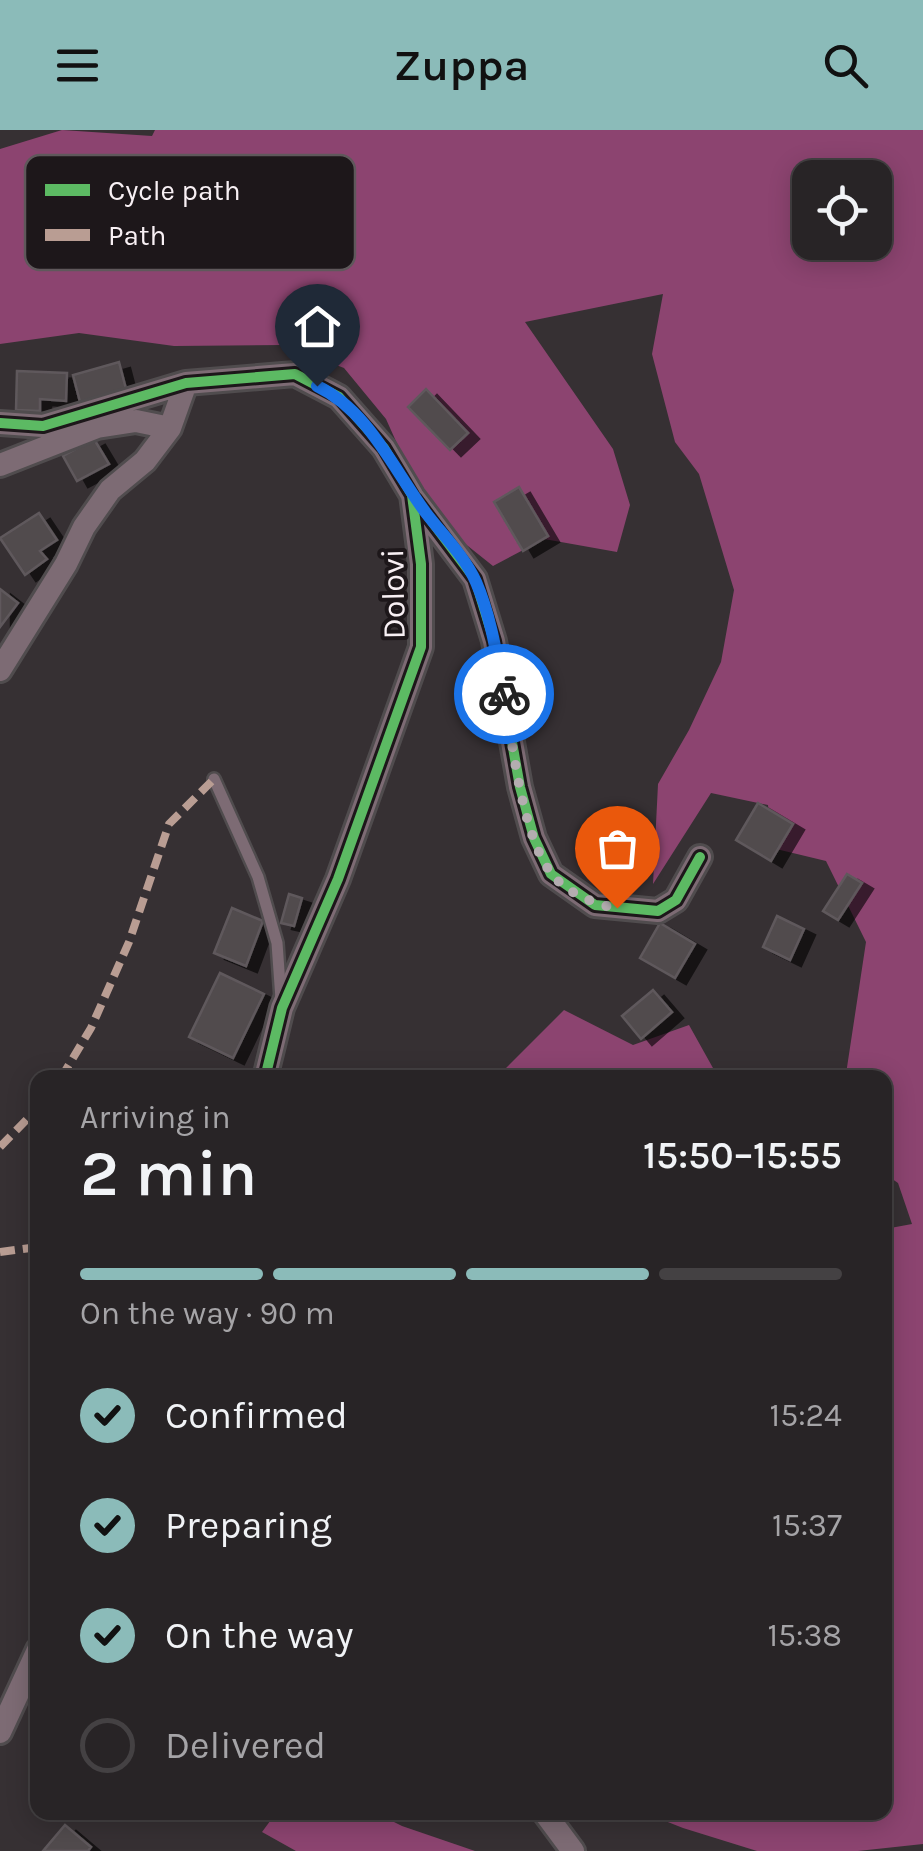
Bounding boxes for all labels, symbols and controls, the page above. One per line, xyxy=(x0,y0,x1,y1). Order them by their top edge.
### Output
icon: menu xyxy=(50,38,105,93)
icon: search xyxy=(818,38,873,93)
text: Zuppa xyxy=(394,39,529,91)
legend xyxy=(25,155,355,270)
map controls xyxy=(792,160,892,260)
button: locate xyxy=(792,160,892,260)
text: Cycle path xyxy=(108,174,241,207)
text: Path xyxy=(108,219,166,252)
pin xyxy=(275,284,360,387)
icon: home xyxy=(290,299,345,354)
street label: Dolovi xyxy=(374,548,413,640)
courier xyxy=(454,644,554,744)
icon: bike xyxy=(477,667,532,722)
pin xyxy=(575,806,660,909)
icon: bag xyxy=(590,821,645,876)
text: Arriving in xyxy=(80,1099,231,1136)
text: 15:50–15:55 xyxy=(643,1133,842,1178)
text: 2 min xyxy=(80,1135,257,1211)
text: On the way · 90 m xyxy=(80,1295,335,1332)
icon: check xyxy=(80,1388,135,1443)
text: Confirmed xyxy=(165,1393,348,1438)
text: 15:24 xyxy=(770,1397,842,1434)
icon: check xyxy=(80,1498,135,1553)
text: Preparing xyxy=(165,1503,332,1548)
text: 15:37 xyxy=(772,1507,842,1544)
icon: check xyxy=(80,1608,135,1663)
text: On the way xyxy=(165,1613,353,1658)
text: 15:38 xyxy=(767,1617,842,1654)
text: Delivered xyxy=(165,1723,326,1768)

